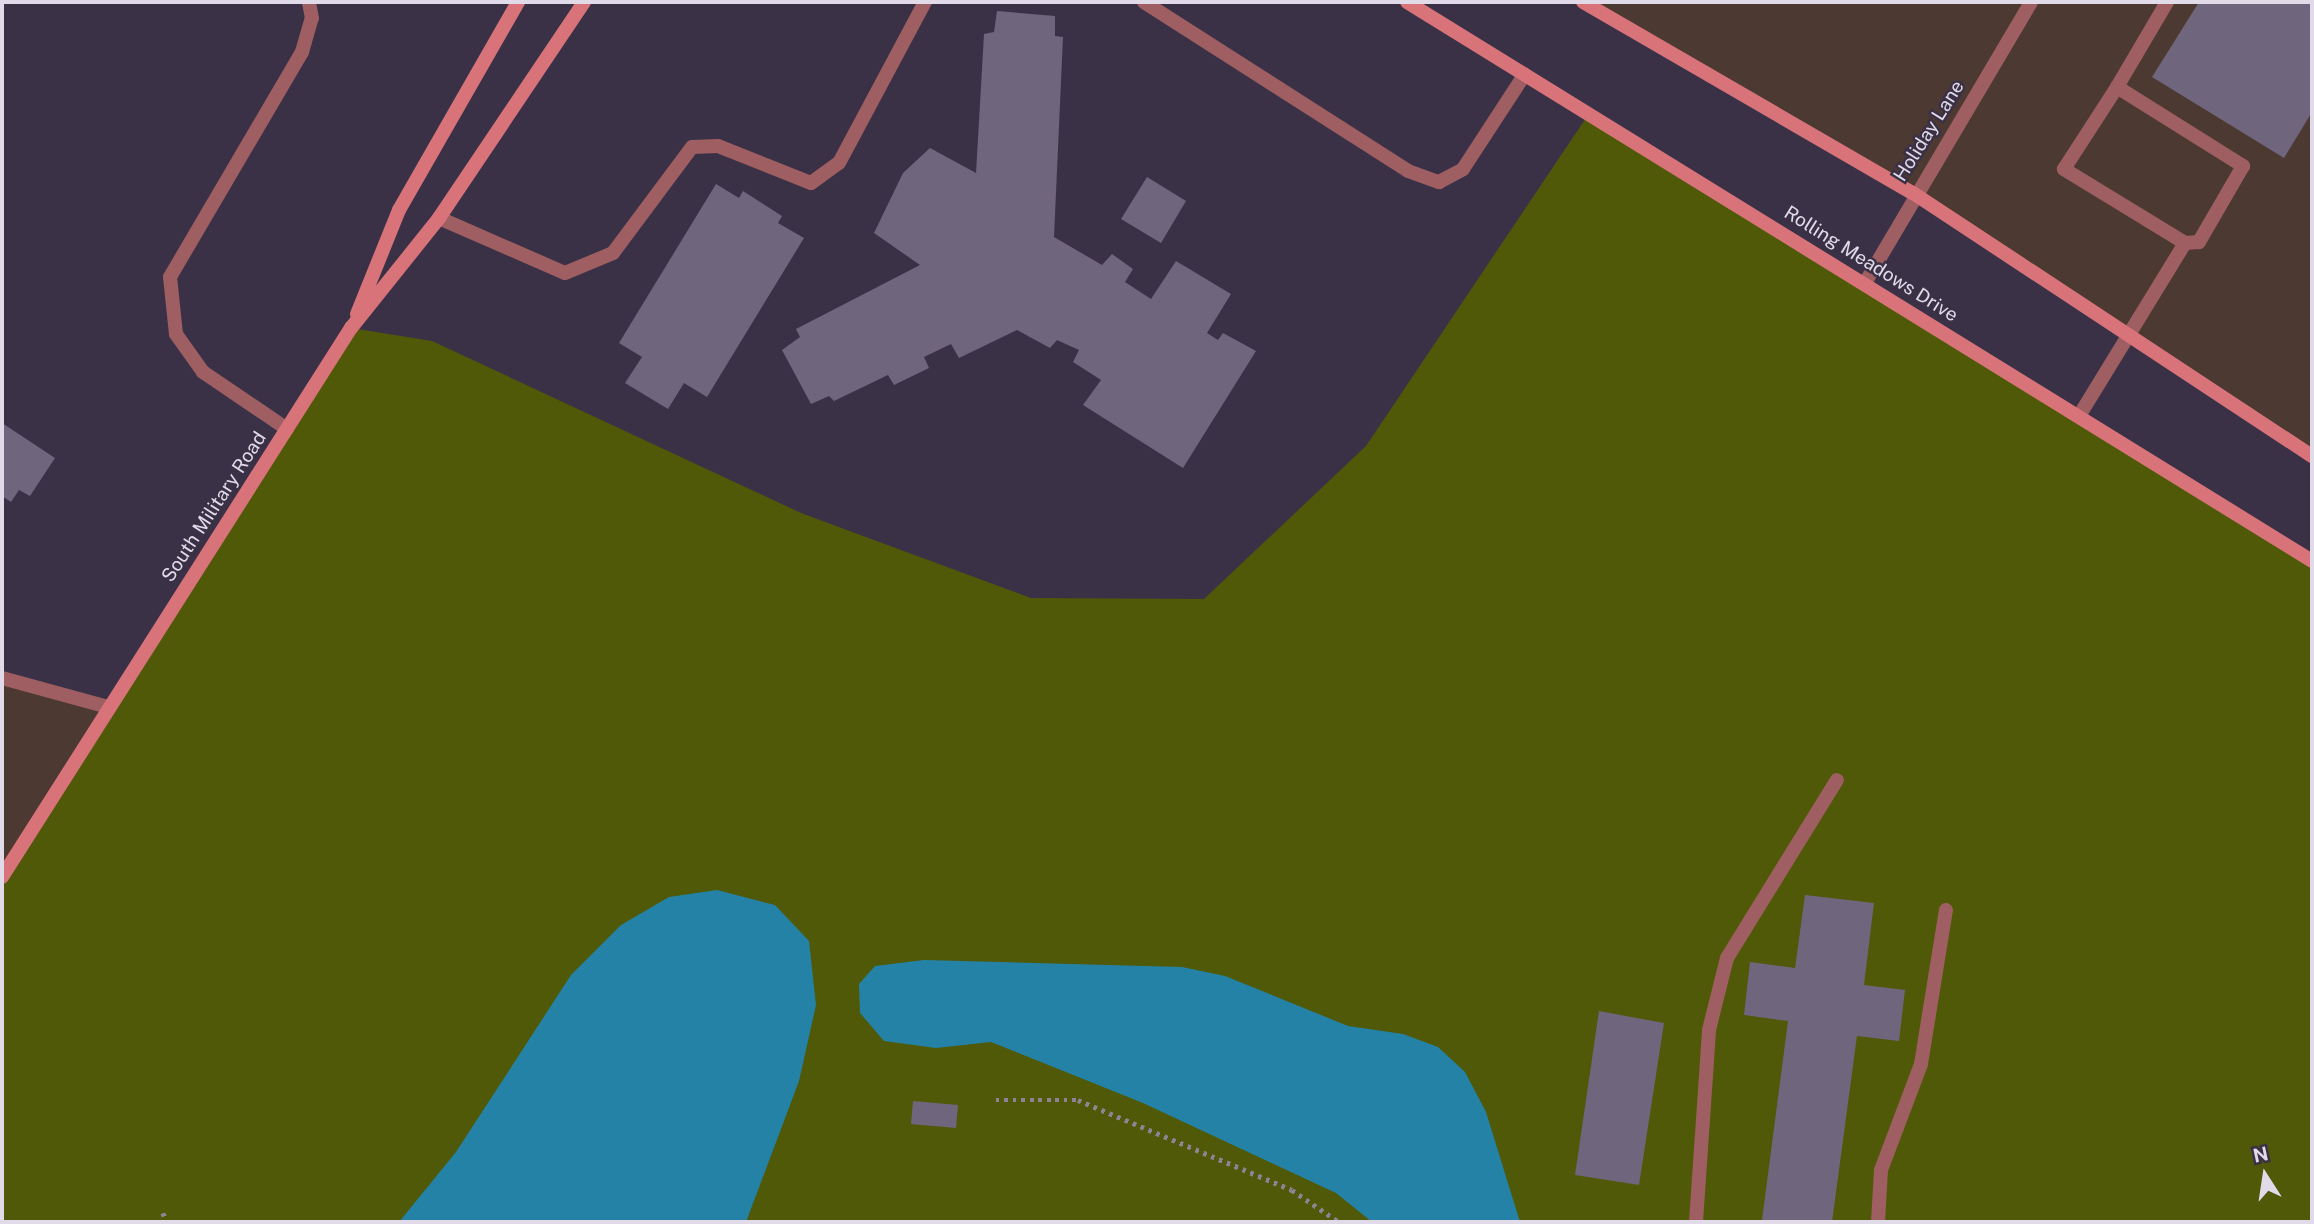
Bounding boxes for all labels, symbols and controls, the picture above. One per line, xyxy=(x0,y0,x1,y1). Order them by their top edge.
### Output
street label: Holiday Lane xyxy=(1889,76,1969,186)
street label: Rolling Meadows Drive xyxy=(1780,201,1962,327)
street label: South Military Road xyxy=(157,428,271,586)
north arrow xyxy=(2230,1140,2300,1210)
text: N xyxy=(2251,1142,2270,1167)

